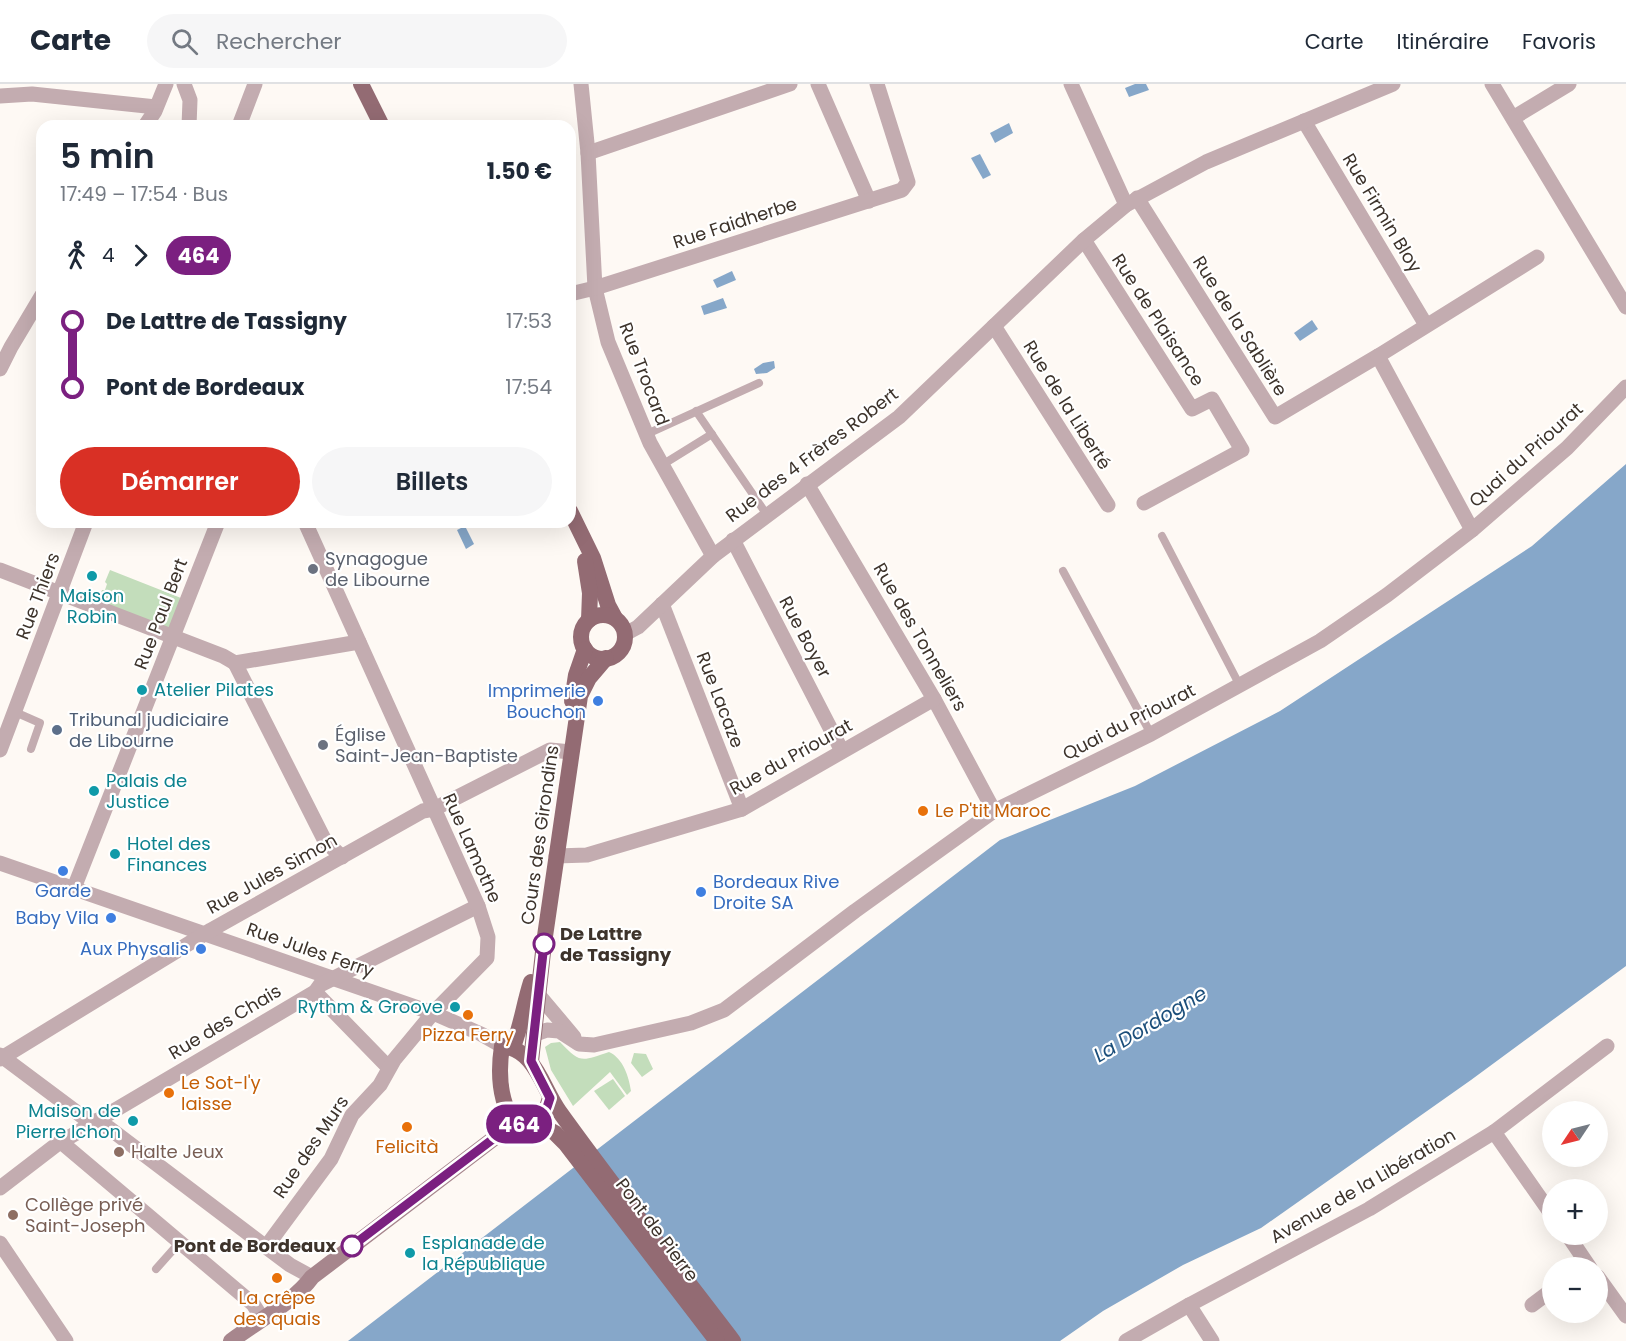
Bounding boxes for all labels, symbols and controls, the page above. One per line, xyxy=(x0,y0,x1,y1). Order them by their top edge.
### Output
search box xyxy=(147,14,567,68)
text: Carte xyxy=(30,21,111,60)
icon: search xyxy=(168,25,201,58)
text: Rechercher xyxy=(216,26,342,57)
text: Carte xyxy=(1305,27,1364,56)
text: Itinéraire xyxy=(1397,27,1489,56)
text: Favoris xyxy=(1522,27,1596,56)
text: 5 min xyxy=(60,133,155,180)
street label: Rue Firmin Bloy xyxy=(1337,148,1428,277)
text: 1.50 € xyxy=(487,156,552,187)
text: 17:49 – 17:54 · Bus xyxy=(60,180,228,208)
street label: Rue Faidherbe xyxy=(670,191,800,254)
icon: walk xyxy=(60,239,93,272)
icon: forward xyxy=(124,239,157,272)
text: 4 xyxy=(102,241,115,269)
text: 464 xyxy=(178,241,219,270)
street label: Rue de Plaisance xyxy=(1106,249,1211,391)
street label: Rue de la Sablière xyxy=(1187,251,1294,401)
text: De Lattre de Tassigny xyxy=(106,306,347,337)
text: 17:53 xyxy=(506,307,552,335)
street label: Rue Trocard xyxy=(613,319,676,429)
street label: Rue de la Liberté xyxy=(1018,335,1117,474)
text: Pont de Bordeaux xyxy=(106,372,304,403)
text: 17:54 xyxy=(505,373,552,401)
street label: Rue des 4 Frères Robert xyxy=(720,381,903,528)
street label: Quai du Priourat xyxy=(1463,397,1588,513)
button: Démarrer xyxy=(60,447,300,516)
button: Billets xyxy=(312,447,552,516)
place label: Synagogue de Libourne xyxy=(325,546,430,592)
street label: Rue Thiers xyxy=(9,549,66,643)
street label: Rue Paul Bert xyxy=(128,555,193,673)
street label: Rue des Tonneliers xyxy=(868,558,973,716)
marker: Synagogue de Libourne xyxy=(306,562,320,576)
marker: Maison Robin xyxy=(85,569,99,583)
place label: Maison Robin xyxy=(60,583,124,629)
street label: Rue Boyer xyxy=(774,592,838,682)
street label: Rue Lacaze xyxy=(691,648,750,751)
place label: Atelier Pilates xyxy=(154,677,274,702)
street label: Quai du Priourat xyxy=(1058,677,1199,766)
place label: Imprimerie Bouchon xyxy=(488,678,586,724)
marker: Atelier Pilates xyxy=(135,683,149,697)
marker: Imprimerie Bouchon xyxy=(591,694,605,708)
place label: Tribunal judiciaire de Libourne xyxy=(69,707,229,753)
street label: Rue du Priourat xyxy=(725,712,857,801)
place label: Église Saint-Jean-Baptiste xyxy=(335,722,518,768)
marker: Tribunal judiciaire de Libourne xyxy=(50,723,64,737)
marker: Église Saint-Jean-Baptiste xyxy=(316,738,330,752)
street label: Cours des Girondins xyxy=(515,744,564,926)
place label: Palais de Justice xyxy=(106,768,187,814)
marker: Palais de Justice xyxy=(87,784,101,798)
street label: Rue Lamothe xyxy=(437,789,508,907)
place label: Le P'tit Maroc xyxy=(935,798,1051,823)
marker: Le P'tit Maroc xyxy=(916,804,930,818)
street label: Rue Jules Simon xyxy=(202,827,342,920)
place label: Hotel des Finances xyxy=(127,831,211,877)
marker: Hotel des Finances xyxy=(108,847,122,861)
marker: Garde xyxy=(56,864,70,878)
place label: Bordeaux Rive Droite SA xyxy=(713,869,839,915)
place label: Garde xyxy=(35,878,91,903)
marker: Bordeaux Rive Droite SA xyxy=(694,885,708,899)
place label: Baby Vila xyxy=(15,905,99,930)
marker: Baby Vila xyxy=(104,911,118,925)
street label: Rue Jules Ferry xyxy=(243,916,377,983)
place label: De Lattre de Tassigny xyxy=(560,921,672,967)
marker: De Lattre de Tassigny xyxy=(533,933,555,955)
place label: Aux Physalis xyxy=(80,936,189,961)
marker: Aux Physalis xyxy=(194,942,208,956)
street label: Rue des Chais xyxy=(164,978,286,1065)
water label: La Dordogne xyxy=(1088,979,1212,1069)
place label: Rythm & Groove xyxy=(297,994,443,1019)
marker: Rythm & Groove xyxy=(448,1000,462,1014)
marker: Pizza Ferry xyxy=(461,1008,475,1022)
place label: Pizza Ferry xyxy=(422,1022,514,1047)
place label: Le Sot-l'y laisse xyxy=(181,1070,261,1116)
marker: Le Sot-l'y laisse xyxy=(162,1086,176,1100)
street label: Rue des Murs xyxy=(267,1090,354,1203)
place label: Maison de Pierre Ichon xyxy=(16,1098,121,1144)
north arrow xyxy=(1542,1101,1608,1167)
map controls xyxy=(1542,1101,1608,1323)
line badge: 464 xyxy=(484,1104,554,1144)
text: 464 xyxy=(498,1110,540,1139)
marker: Maison de Pierre Ichon xyxy=(126,1114,140,1128)
marker: Felicità xyxy=(400,1120,414,1134)
street label: Avenue de la Libération xyxy=(1265,1122,1460,1249)
place label: Felicità xyxy=(375,1134,439,1159)
place label: Halte Jeux xyxy=(131,1139,224,1164)
marker: Halte Jeux xyxy=(112,1145,126,1159)
street label: Pont de Pierre xyxy=(610,1173,705,1287)
button: + xyxy=(1542,1179,1608,1245)
place label: Collège privé Saint-Joseph xyxy=(25,1192,145,1238)
marker: Collège privé Saint-Joseph xyxy=(6,1208,20,1222)
place label: Esplanade de la République xyxy=(422,1230,545,1276)
place label: Pont de Bordeaux xyxy=(174,1233,336,1258)
marker: Pont de Bordeaux xyxy=(341,1235,363,1257)
marker: Esplanade de la République xyxy=(403,1246,417,1260)
button: − xyxy=(1542,1257,1608,1323)
marker: La crêpe des quais xyxy=(270,1271,284,1285)
place label: La crêpe des quais xyxy=(233,1285,321,1331)

